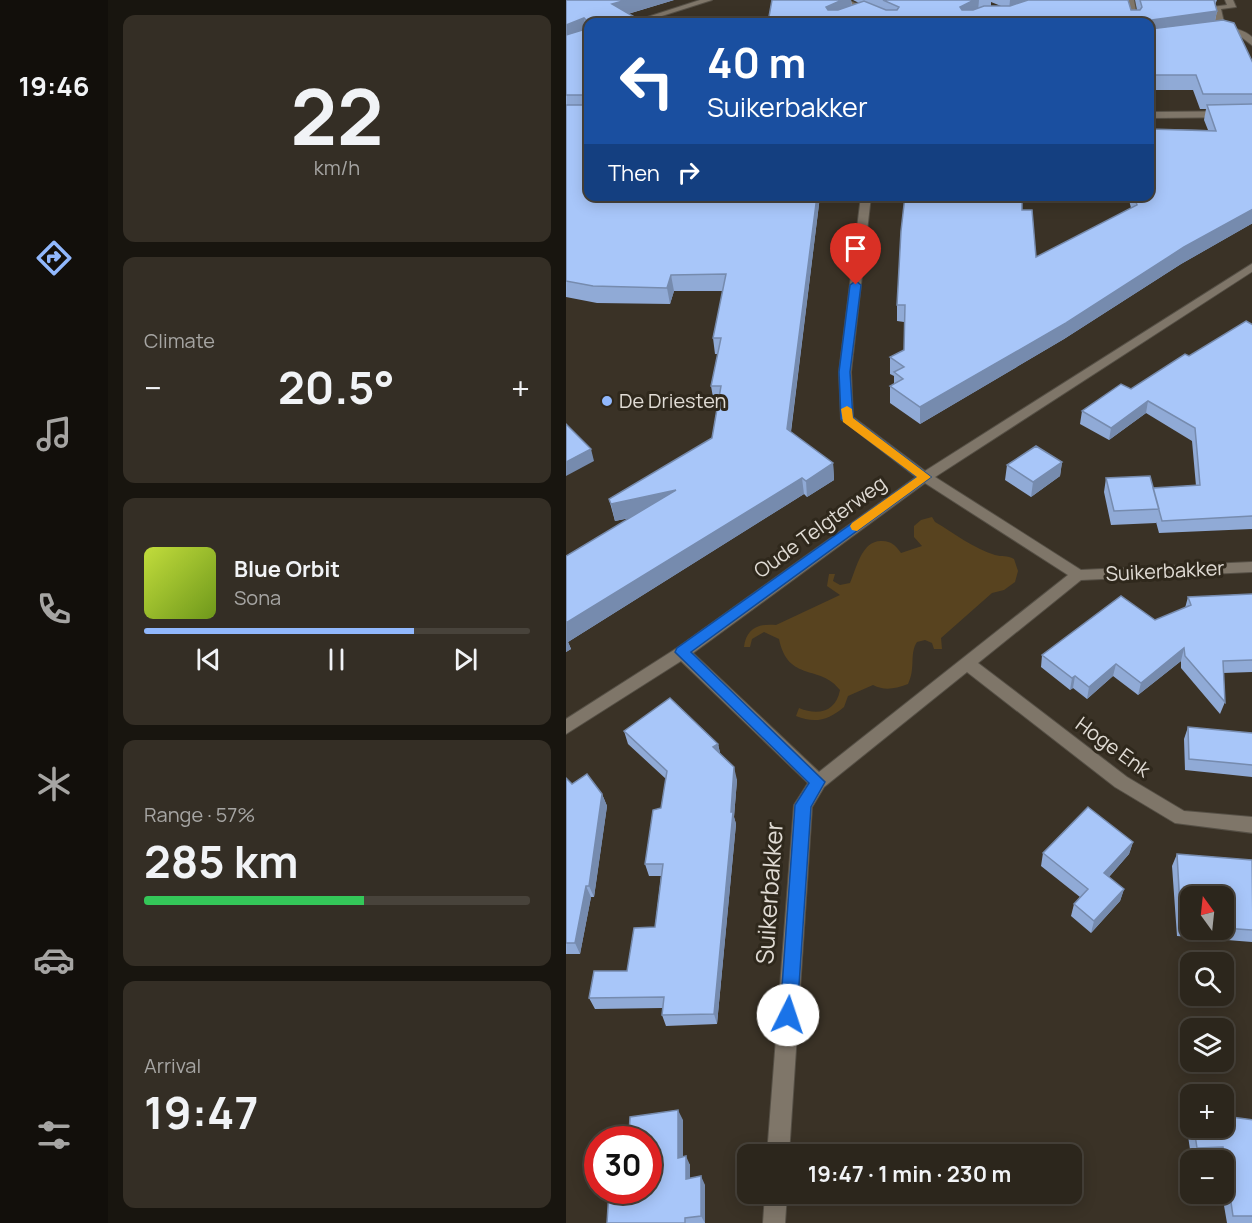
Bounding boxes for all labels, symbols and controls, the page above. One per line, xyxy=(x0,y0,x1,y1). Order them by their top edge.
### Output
text: 40 m xyxy=(707,33,806,91)
icon: left xyxy=(608,42,686,120)
text: 22 xyxy=(291,62,383,168)
text: 19:46 xyxy=(18,67,90,104)
text: Suikerbakker xyxy=(707,88,868,125)
text: km/h xyxy=(314,154,360,181)
icon: right xyxy=(672,156,705,189)
text: Then xyxy=(608,158,660,188)
pin xyxy=(830,223,881,285)
icon: arrive xyxy=(839,232,872,265)
icon: directions xyxy=(33,237,75,279)
text: Climate xyxy=(144,327,215,354)
text: 20.5° xyxy=(278,356,395,418)
text: − xyxy=(144,365,162,410)
text: + xyxy=(511,365,530,410)
place label: De Driesten xyxy=(619,387,727,414)
marker: De Driesten xyxy=(600,394,614,408)
icon: music xyxy=(33,413,75,455)
street label: Oude Telgterweg xyxy=(748,469,891,584)
text: Blue Orbit xyxy=(234,554,340,584)
street label: Suikerbakker xyxy=(1105,554,1225,587)
text: Sona xyxy=(234,584,281,611)
icon: phone xyxy=(33,588,75,630)
icon: previous xyxy=(192,643,225,676)
icon: pause xyxy=(320,643,353,676)
icon: next xyxy=(449,643,482,676)
street label: Hoge Enk xyxy=(1070,710,1157,784)
icon: climate xyxy=(33,763,75,805)
text: Range · 57% xyxy=(144,801,255,828)
street label: Suikerbakker xyxy=(747,820,790,965)
text: 285 km xyxy=(144,830,298,892)
north arrow xyxy=(1180,886,1234,940)
map controls xyxy=(1180,886,1234,1204)
icon: car xyxy=(33,939,75,981)
button: search xyxy=(1180,952,1234,1006)
position arrow xyxy=(756,983,820,1047)
button: layers xyxy=(1180,1018,1234,1072)
text: Arrival xyxy=(144,1052,201,1079)
text: 19:47 xyxy=(144,1081,258,1143)
button: + xyxy=(1180,1084,1234,1138)
icon: filters xyxy=(33,1114,75,1156)
speed limit sign: 30 xyxy=(584,1126,662,1204)
button: − xyxy=(1180,1150,1234,1204)
text: 19:47 · 1 min · 230 m xyxy=(808,1159,1011,1189)

